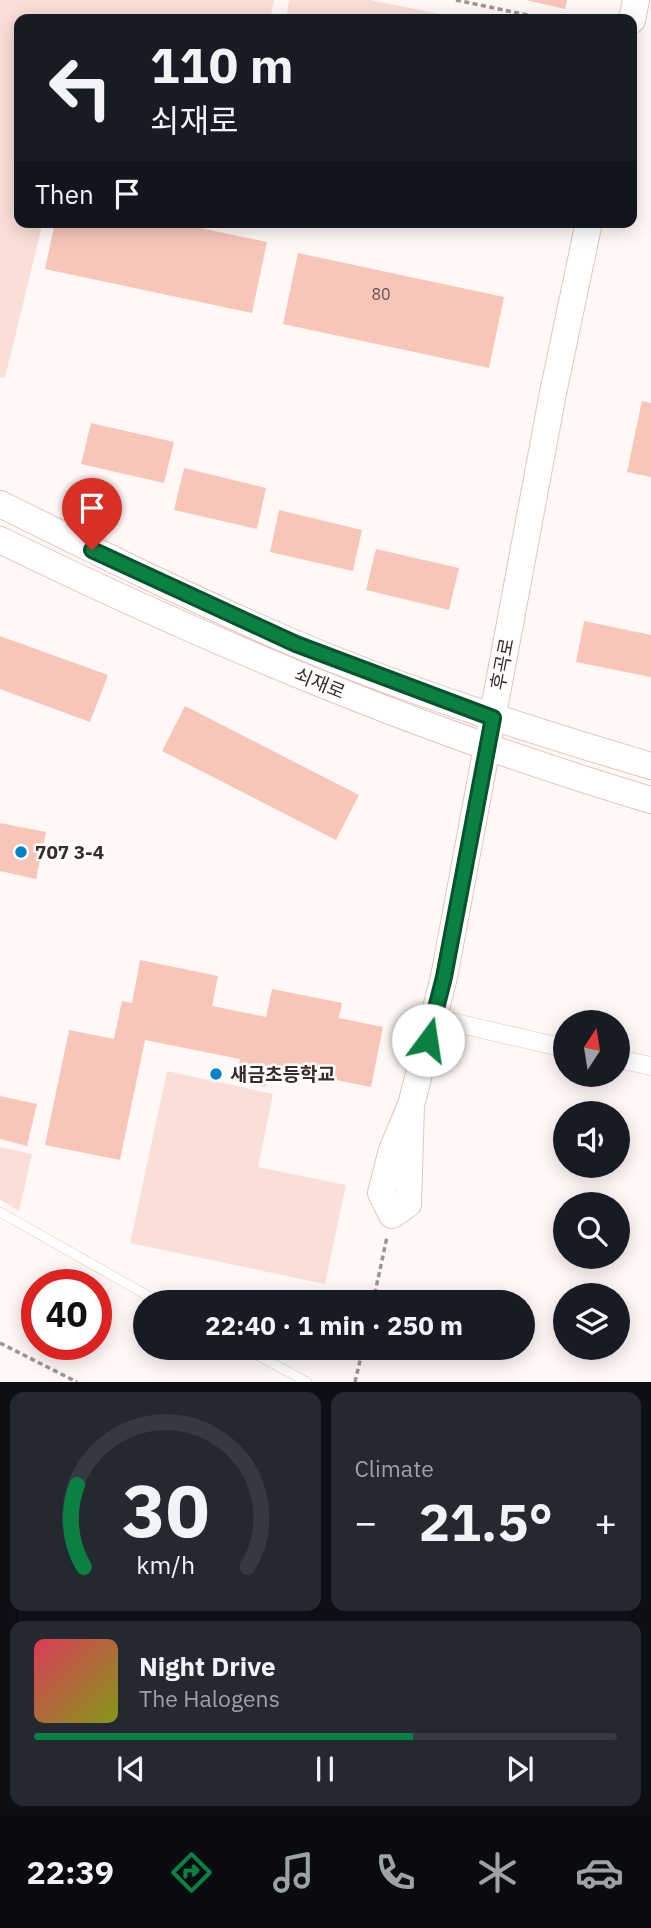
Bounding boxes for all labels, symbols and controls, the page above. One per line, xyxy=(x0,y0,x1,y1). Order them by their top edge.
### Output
text: 110 m xyxy=(150,33,294,96)
icon: left xyxy=(35,42,126,133)
text: 쇠재로 xyxy=(150,99,238,141)
icon: arrive xyxy=(108,175,146,213)
text: Then xyxy=(35,177,94,211)
house number: 80 xyxy=(371,284,391,304)
pin xyxy=(62,478,122,550)
icon: arrive xyxy=(73,489,111,527)
street label: 후곡로 xyxy=(485,636,519,692)
street label: 쇠재로 xyxy=(291,662,349,704)
place label: 707 3-4 xyxy=(35,840,104,864)
marker: 707 3-4 xyxy=(13,844,29,860)
position arrow xyxy=(391,1003,465,1077)
north arrow xyxy=(553,1010,630,1087)
map controls xyxy=(553,1010,630,1360)
place label: 새금초등학교 xyxy=(230,1062,335,1086)
marker: 새금초등학교 xyxy=(208,1066,224,1082)
button: sound xyxy=(553,1101,630,1178)
button: search xyxy=(553,1192,630,1269)
speed limit sign: 40 xyxy=(21,1269,112,1360)
button: layers xyxy=(553,1283,630,1360)
text: 22:40 · 1 min · 250 m xyxy=(205,1308,463,1342)
text: Climate xyxy=(355,1453,434,1483)
text: 30 xyxy=(122,1463,209,1558)
text: 21.5° xyxy=(419,1488,553,1555)
text: − xyxy=(355,1497,377,1546)
text: + xyxy=(594,1497,617,1546)
text: km/h xyxy=(136,1548,195,1581)
text: Night Drive xyxy=(139,1649,276,1683)
text: The Halogens xyxy=(139,1683,280,1713)
icon: previous xyxy=(112,1750,150,1788)
icon: pause xyxy=(306,1750,344,1788)
icon: next xyxy=(501,1750,539,1788)
icon: directions xyxy=(167,1848,216,1897)
icon: music xyxy=(269,1848,318,1897)
icon: phone xyxy=(371,1848,420,1897)
icon: climate xyxy=(473,1848,522,1897)
icon: car xyxy=(575,1848,624,1897)
text: 22:39 xyxy=(27,1851,114,1893)

